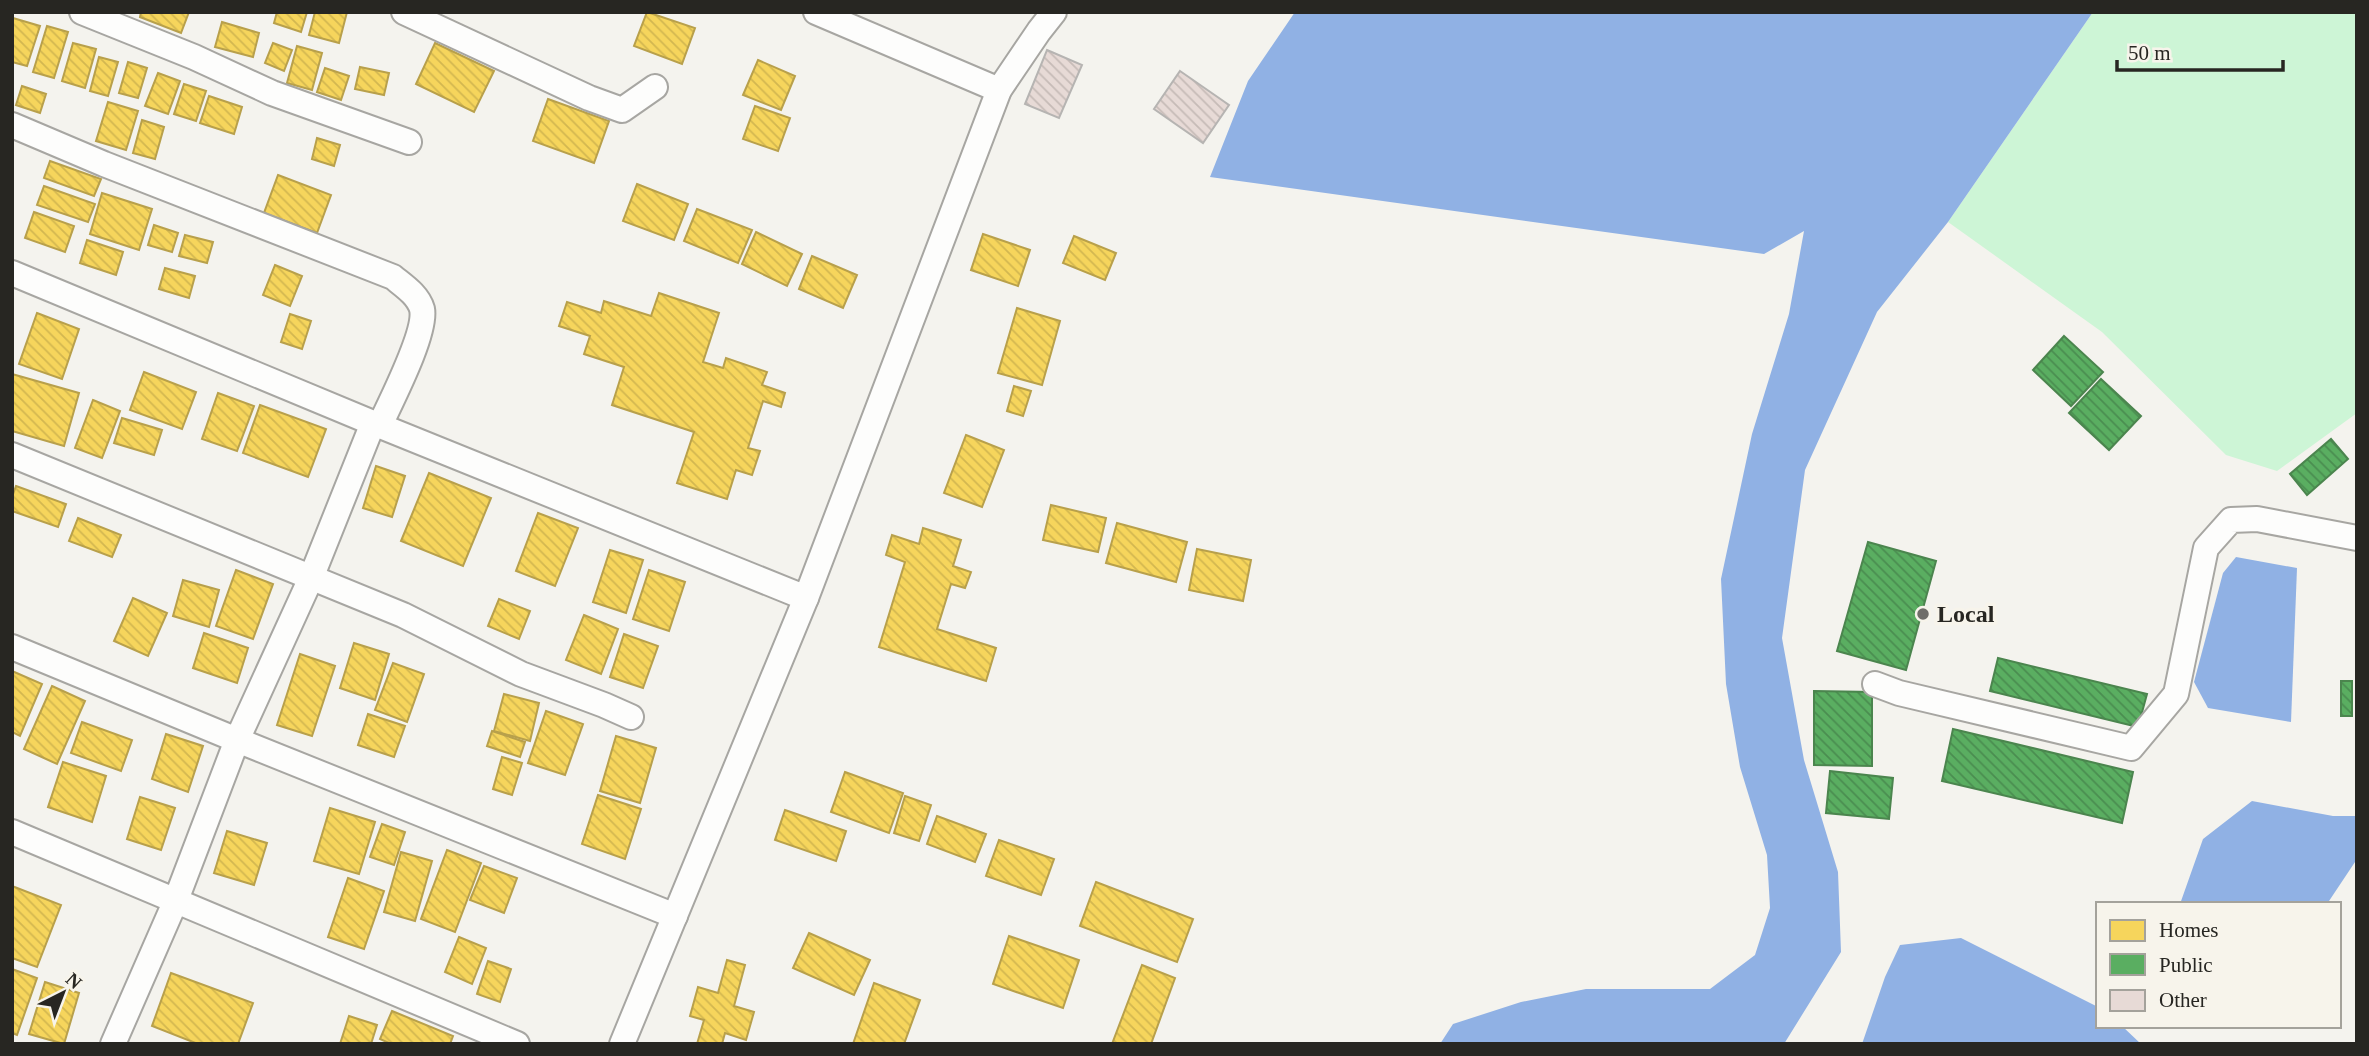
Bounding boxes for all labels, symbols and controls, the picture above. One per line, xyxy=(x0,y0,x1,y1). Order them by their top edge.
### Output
scale bar xyxy=(2117,28,2283,72)
text: 50 m xyxy=(2128,41,2171,65)
place label: Local xyxy=(1937,601,1995,627)
marker: Local xyxy=(1915,606,1931,622)
legend xyxy=(2096,902,2341,1028)
text: Homes xyxy=(2159,918,2219,942)
text: Public xyxy=(2159,953,2213,977)
north arrow xyxy=(28,958,98,1028)
text: N xyxy=(62,968,86,993)
text: Other xyxy=(2159,988,2207,1012)

